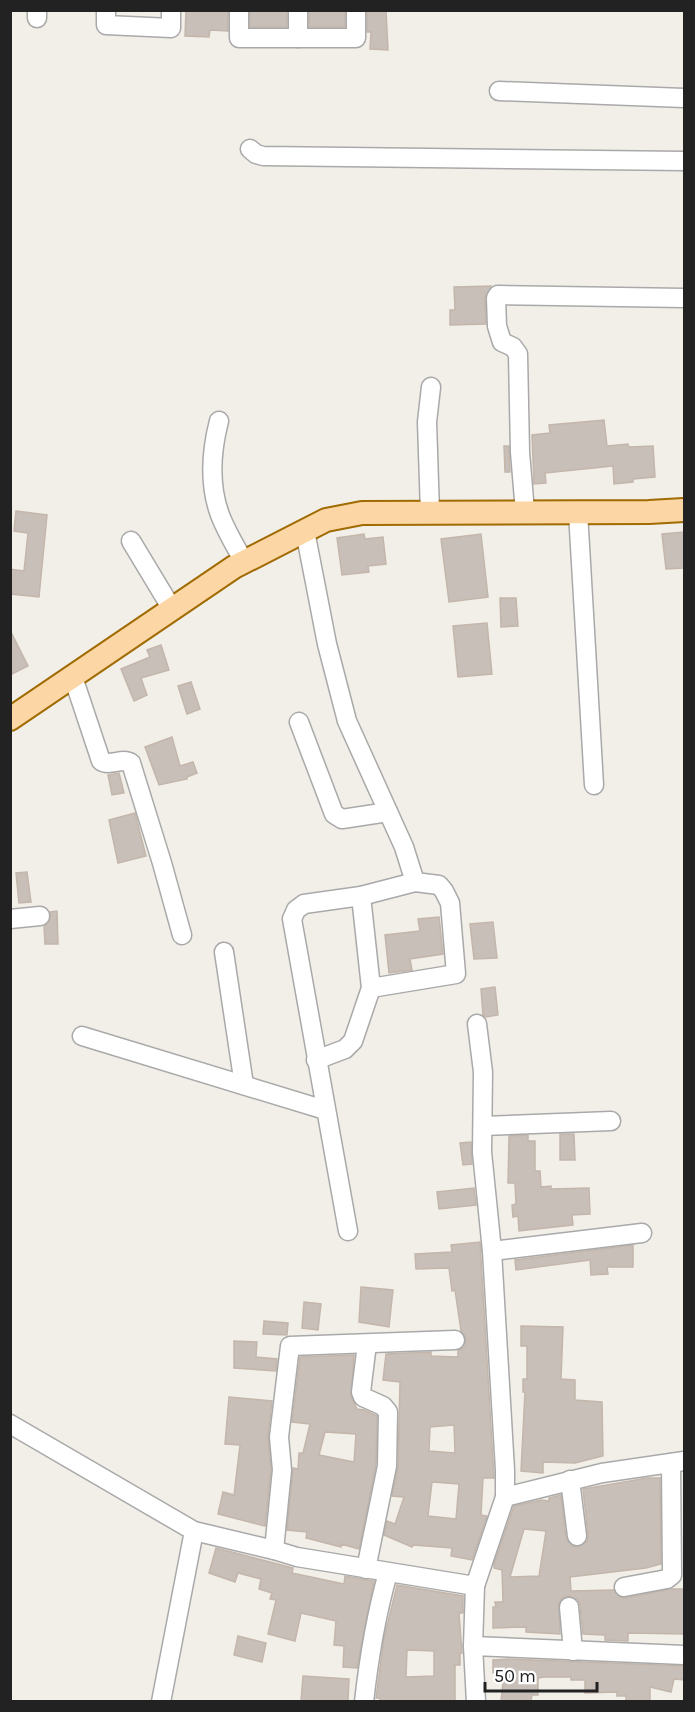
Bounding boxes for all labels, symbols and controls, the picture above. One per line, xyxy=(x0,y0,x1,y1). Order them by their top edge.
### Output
scale bar xyxy=(485,1655,598,1693)
text: 50 m xyxy=(494,1665,536,1687)

